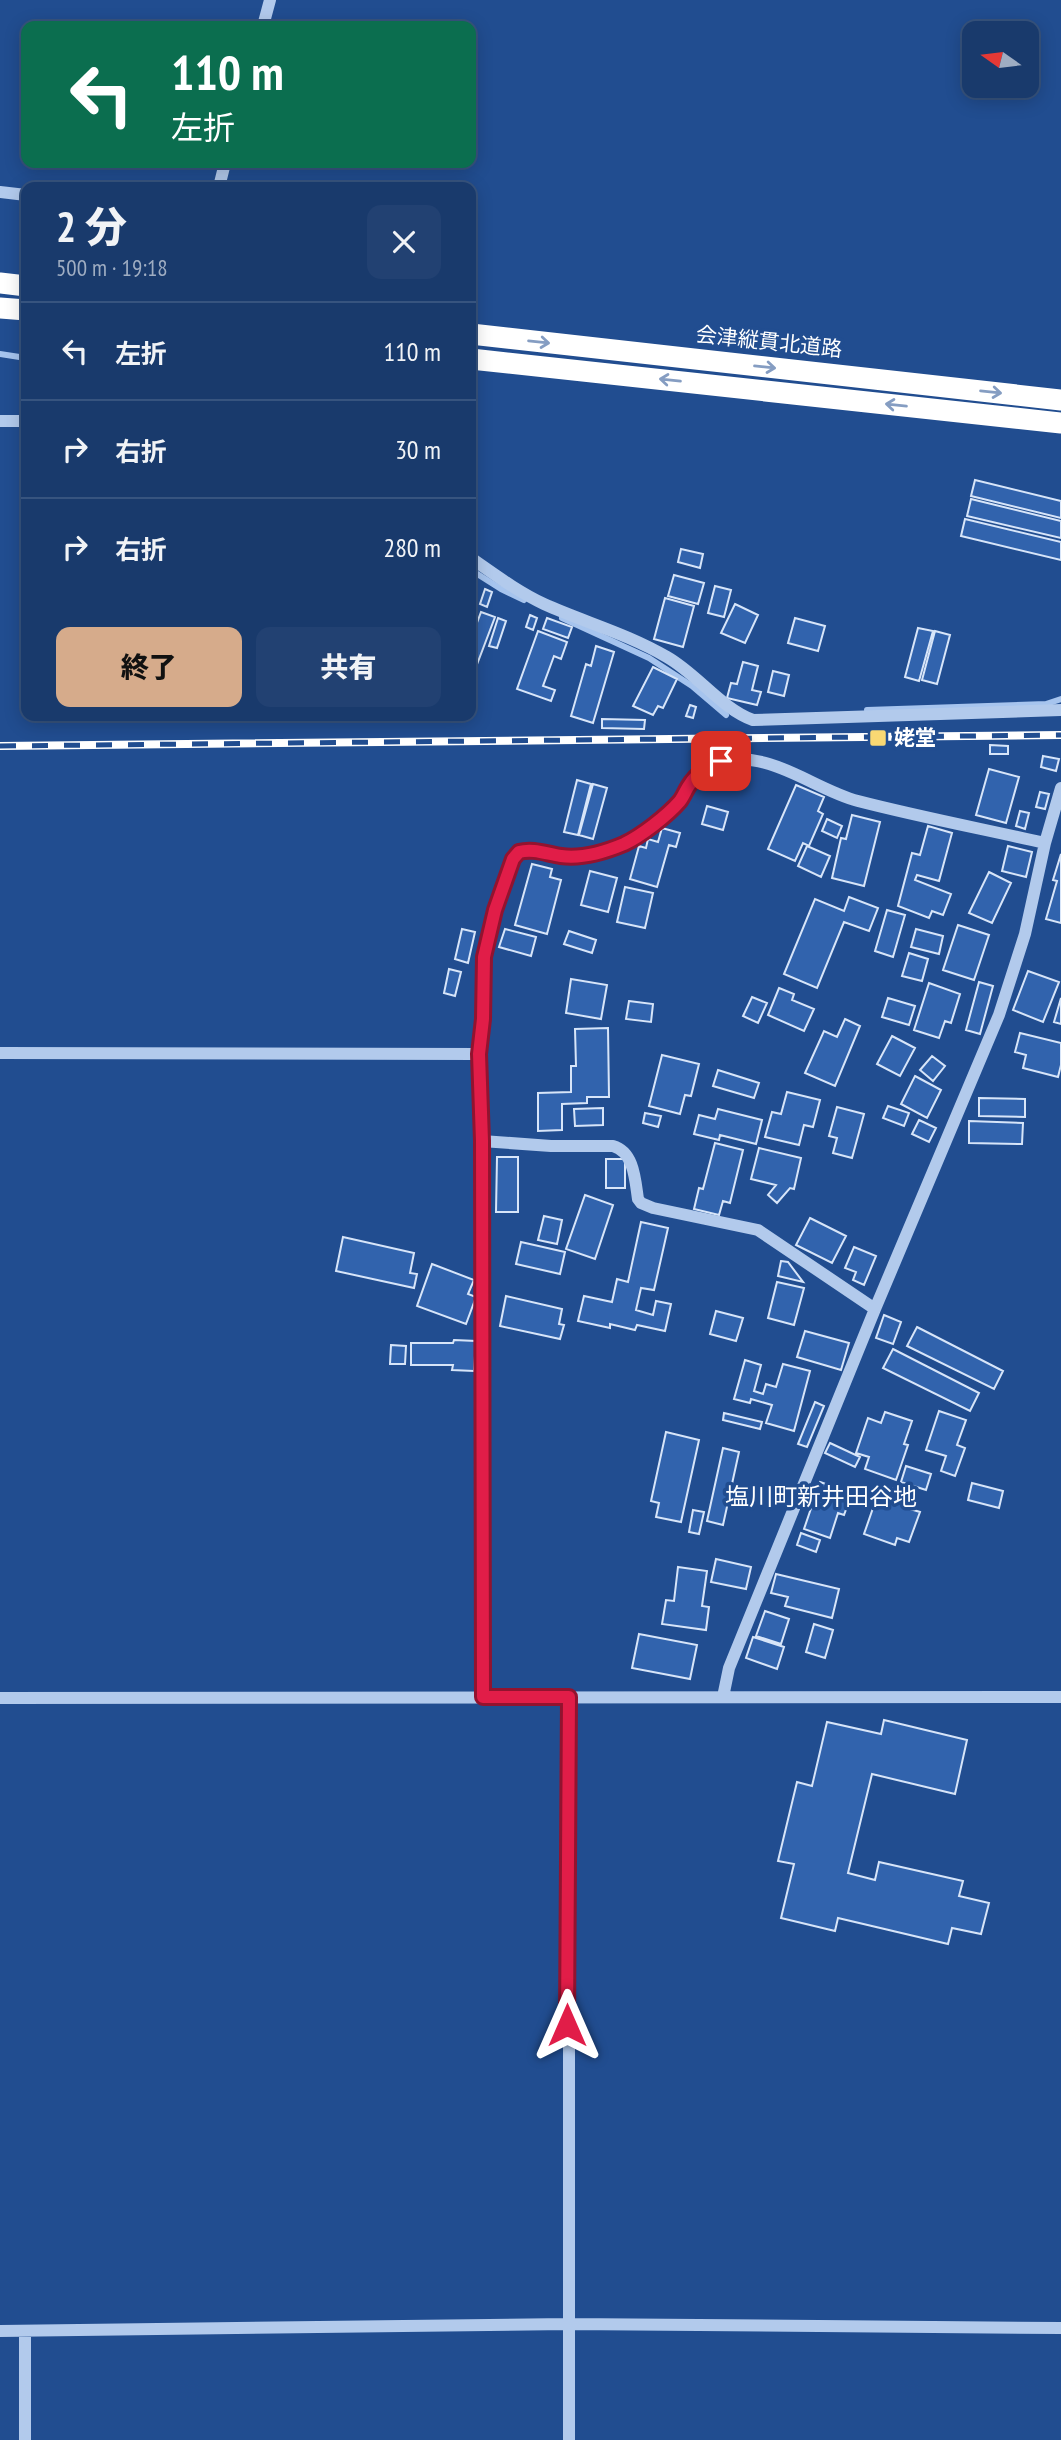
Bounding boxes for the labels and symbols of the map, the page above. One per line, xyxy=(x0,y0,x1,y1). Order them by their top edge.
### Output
north arrow xyxy=(962,21,1040,98)
street label: 会津縦貫北道路 xyxy=(695,320,844,363)
one-way arrow xyxy=(527,335,549,348)
one-way arrow xyxy=(753,360,776,373)
one-way arrow xyxy=(659,374,681,387)
one-way arrow xyxy=(979,385,1002,398)
one-way arrow xyxy=(885,398,908,411)
place label: 姥堂 xyxy=(894,724,936,751)
marker: 姥堂 xyxy=(868,728,888,748)
pin xyxy=(691,731,751,791)
district label: 塩川町新井田谷地 xyxy=(725,1481,917,1512)
position arrow xyxy=(530,1988,604,2062)

